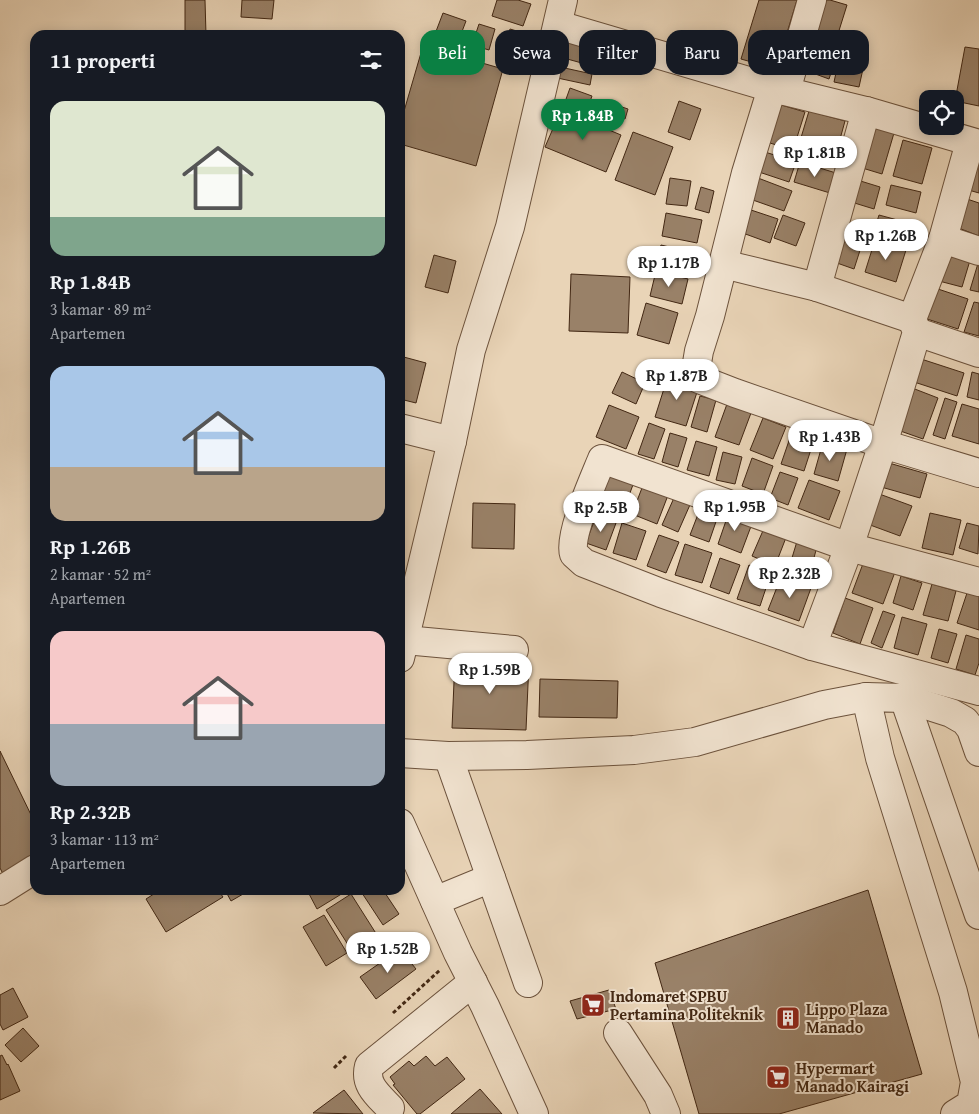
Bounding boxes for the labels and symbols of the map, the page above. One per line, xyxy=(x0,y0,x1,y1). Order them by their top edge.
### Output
pin: Rp 1.84B xyxy=(531,98,635,141)
pin: Rp 1.81B xyxy=(763,136,867,178)
pin: Rp 1.26B xyxy=(834,218,938,261)
pin: Rp 1.17B xyxy=(617,246,721,288)
pin: Rp 1.87B xyxy=(625,358,729,401)
pin: Rp 1.43B xyxy=(778,420,882,462)
pin: Rp 2.5B xyxy=(555,490,647,533)
pin: Rp 1.95B xyxy=(683,490,787,532)
pin: Rp 2.32B xyxy=(738,556,842,599)
pin: Rp 1.59B xyxy=(438,652,542,695)
pin: Rp 1.52B xyxy=(336,932,440,974)
place label: Indomaret SPBU Pertamina Politeknik xyxy=(610,984,764,1026)
supermarket icon: Indomaret SPBU Pertamina Politeknik xyxy=(580,992,606,1018)
place label: Lippo Plaza Manado xyxy=(806,997,889,1039)
building icon: Lippo Plaza Manado xyxy=(775,1005,801,1031)
place label: Hypermart Manado Kairagi xyxy=(796,1056,909,1098)
supermarket icon: Hypermart Manado Kairagi xyxy=(765,1064,791,1090)

